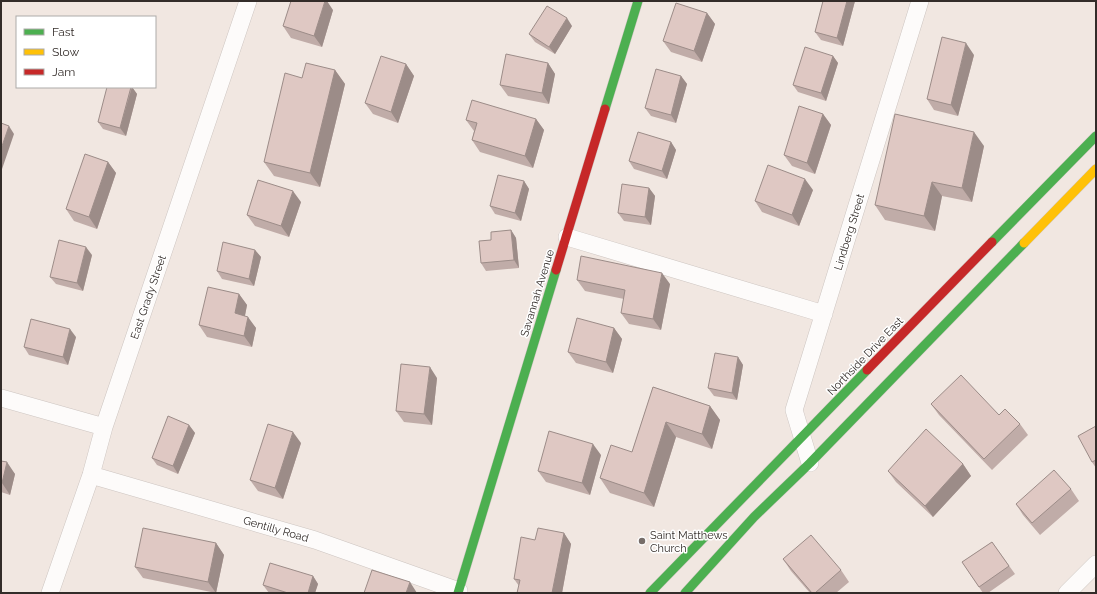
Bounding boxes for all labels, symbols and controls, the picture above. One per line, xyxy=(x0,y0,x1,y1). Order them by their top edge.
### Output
legend xyxy=(16,16,156,88)
text: Fast xyxy=(52,25,75,39)
text: Slow xyxy=(52,45,79,59)
text: Jam xyxy=(52,65,75,79)
street label: Lindberg Street xyxy=(832,192,867,272)
street label: Savannah Avenue xyxy=(518,247,557,338)
street label: East Grady Street xyxy=(128,253,169,341)
street label: Northside Drive East xyxy=(825,314,906,398)
street label: Gentilly Road xyxy=(242,514,310,545)
place label: Saint Matthews Church xyxy=(650,529,728,555)
marker: Saint Matthews Church xyxy=(637,536,647,546)

